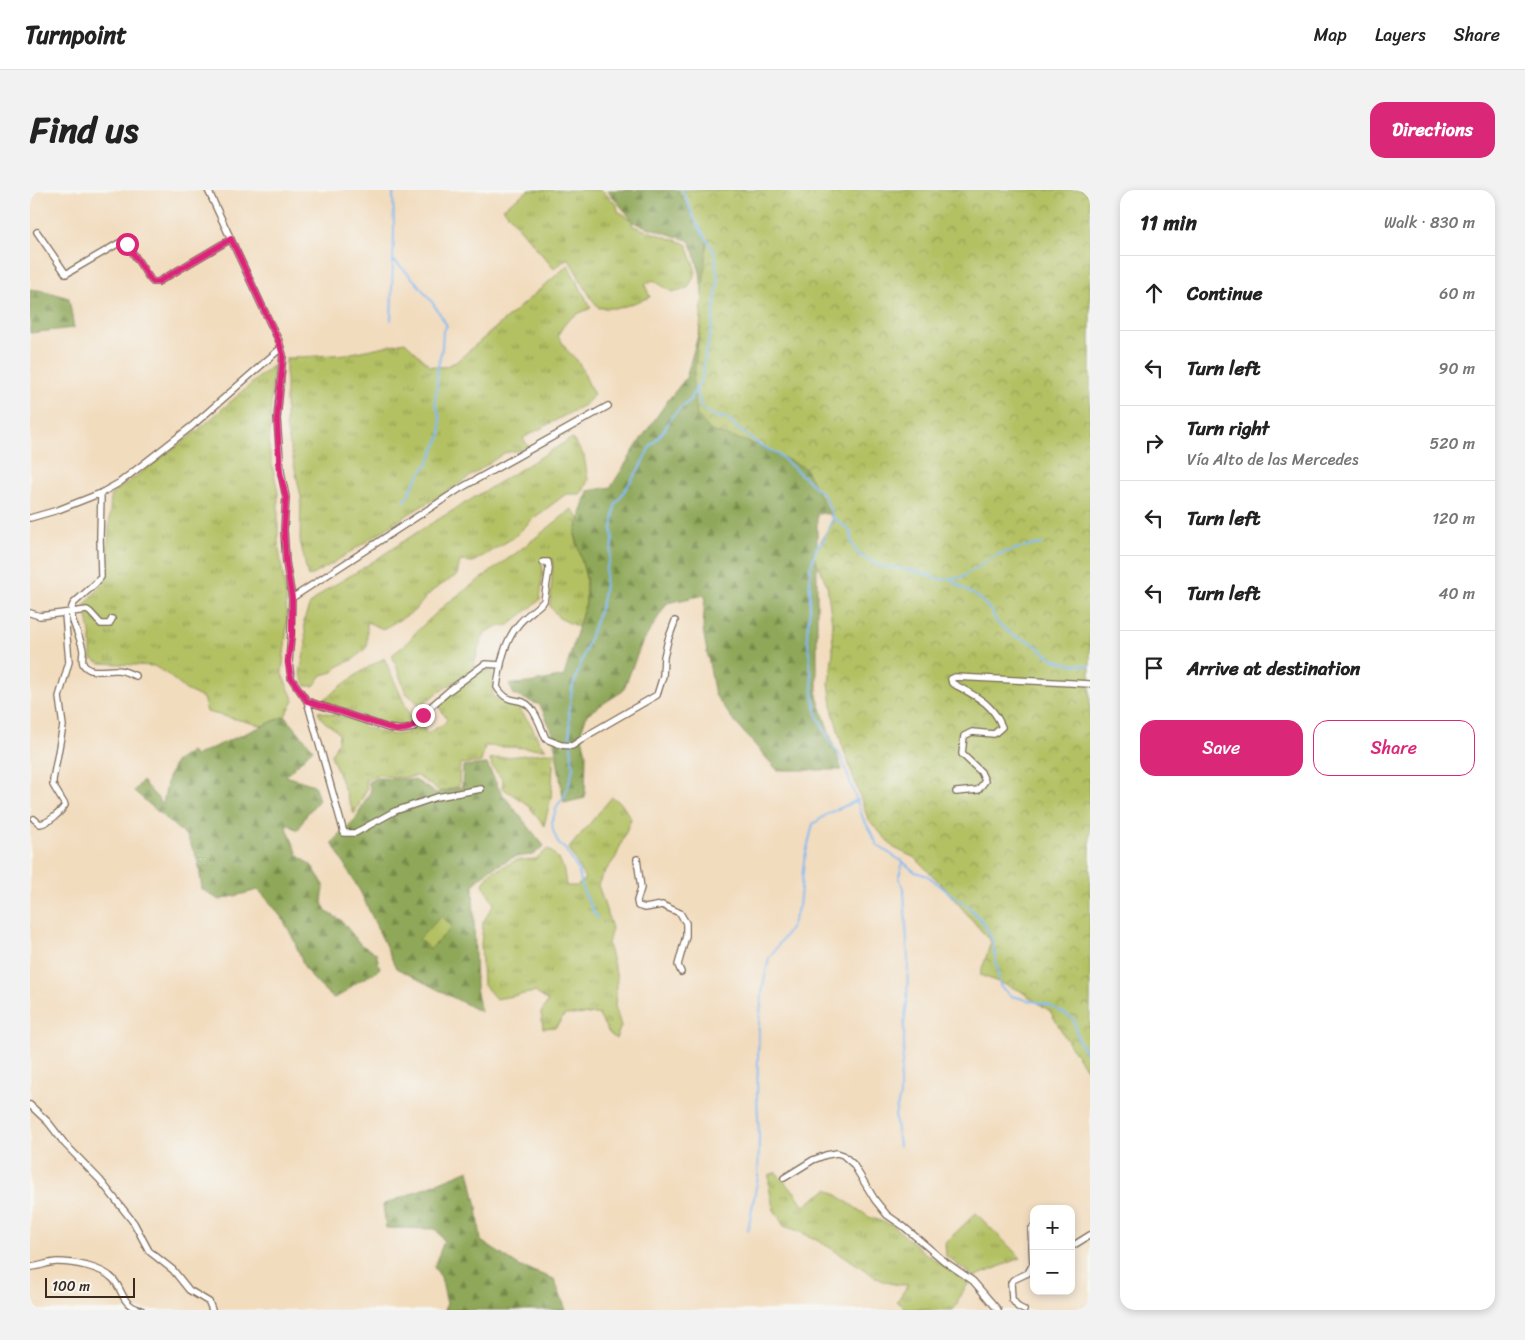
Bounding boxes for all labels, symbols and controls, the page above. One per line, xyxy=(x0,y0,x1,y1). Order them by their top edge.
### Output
text: Turnpoint xyxy=(25,14,127,56)
text: Map xyxy=(1314,19,1347,51)
text: Layers xyxy=(1375,19,1426,51)
text: Share xyxy=(1454,19,1500,51)
text: Find us xyxy=(30,99,138,161)
button: Directions xyxy=(1370,102,1495,158)
text: 11 min xyxy=(1140,204,1197,242)
text: Walk · 830 m xyxy=(1384,208,1475,237)
route start xyxy=(116,233,139,256)
text: Continue xyxy=(1187,277,1263,310)
icon: ahead xyxy=(1140,279,1168,307)
text: 60 m xyxy=(1439,279,1475,308)
text: Turn left xyxy=(1187,352,1260,385)
icon: left xyxy=(1140,354,1168,382)
text: 90 m xyxy=(1439,354,1475,383)
text: Turn right xyxy=(1187,412,1269,445)
icon: right xyxy=(1140,429,1168,457)
text: 520 m xyxy=(1429,429,1475,458)
text: Vía Alto de las Mercedes xyxy=(1187,445,1359,474)
text: Turn left xyxy=(1187,502,1260,535)
icon: left xyxy=(1140,504,1168,532)
text: 120 m xyxy=(1432,504,1475,533)
text: Turn left xyxy=(1187,577,1260,610)
icon: left xyxy=(1140,579,1168,607)
text: 40 m xyxy=(1438,579,1475,608)
text: Arrive at destination xyxy=(1187,652,1360,685)
icon: arrive xyxy=(1140,654,1168,682)
route end xyxy=(412,704,435,727)
button: Save xyxy=(1140,720,1303,776)
button: Share xyxy=(1313,720,1475,776)
map controls xyxy=(1030,1205,1075,1295)
button: + xyxy=(1030,1205,1075,1250)
button: − xyxy=(1030,1250,1075,1295)
text: 100 m xyxy=(52,1274,90,1299)
scale bar xyxy=(45,1275,135,1298)

